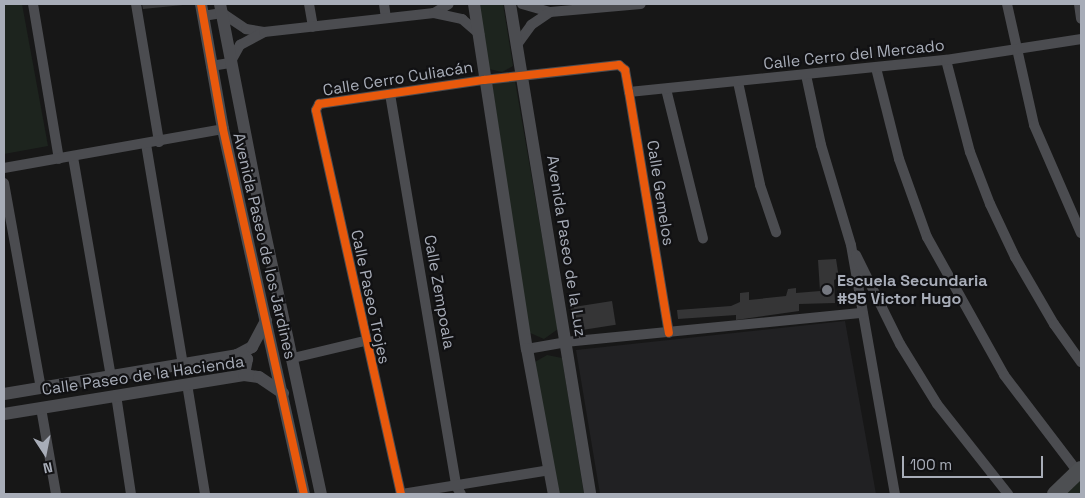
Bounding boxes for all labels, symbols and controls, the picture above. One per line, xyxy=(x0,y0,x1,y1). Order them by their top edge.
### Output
street label: Calle Cerro del Mercado xyxy=(762,36,946,74)
street label: Calle Cerro Culiacán xyxy=(321,58,475,100)
street label: Avenida Paseo de los Jardines xyxy=(229,131,299,361)
street label: Calle Gemelos xyxy=(642,139,678,247)
street label: Avenida Paseo de la Luz xyxy=(542,154,590,338)
street label: Calle Paseo Trojes xyxy=(346,228,394,366)
street label: Calle Zempoala xyxy=(420,233,458,351)
place label: Escuela Secundaria #95 Victor Hugo xyxy=(837,271,988,309)
marker: Escuela Secundaria #95 Victor Hugo xyxy=(821,284,833,296)
street label: Calle Paseo de la Hacienda xyxy=(41,352,245,400)
north arrow xyxy=(20,428,70,478)
scale bar xyxy=(905,446,1046,478)
text: 100 m xyxy=(910,455,952,474)
text: N xyxy=(42,458,54,477)

